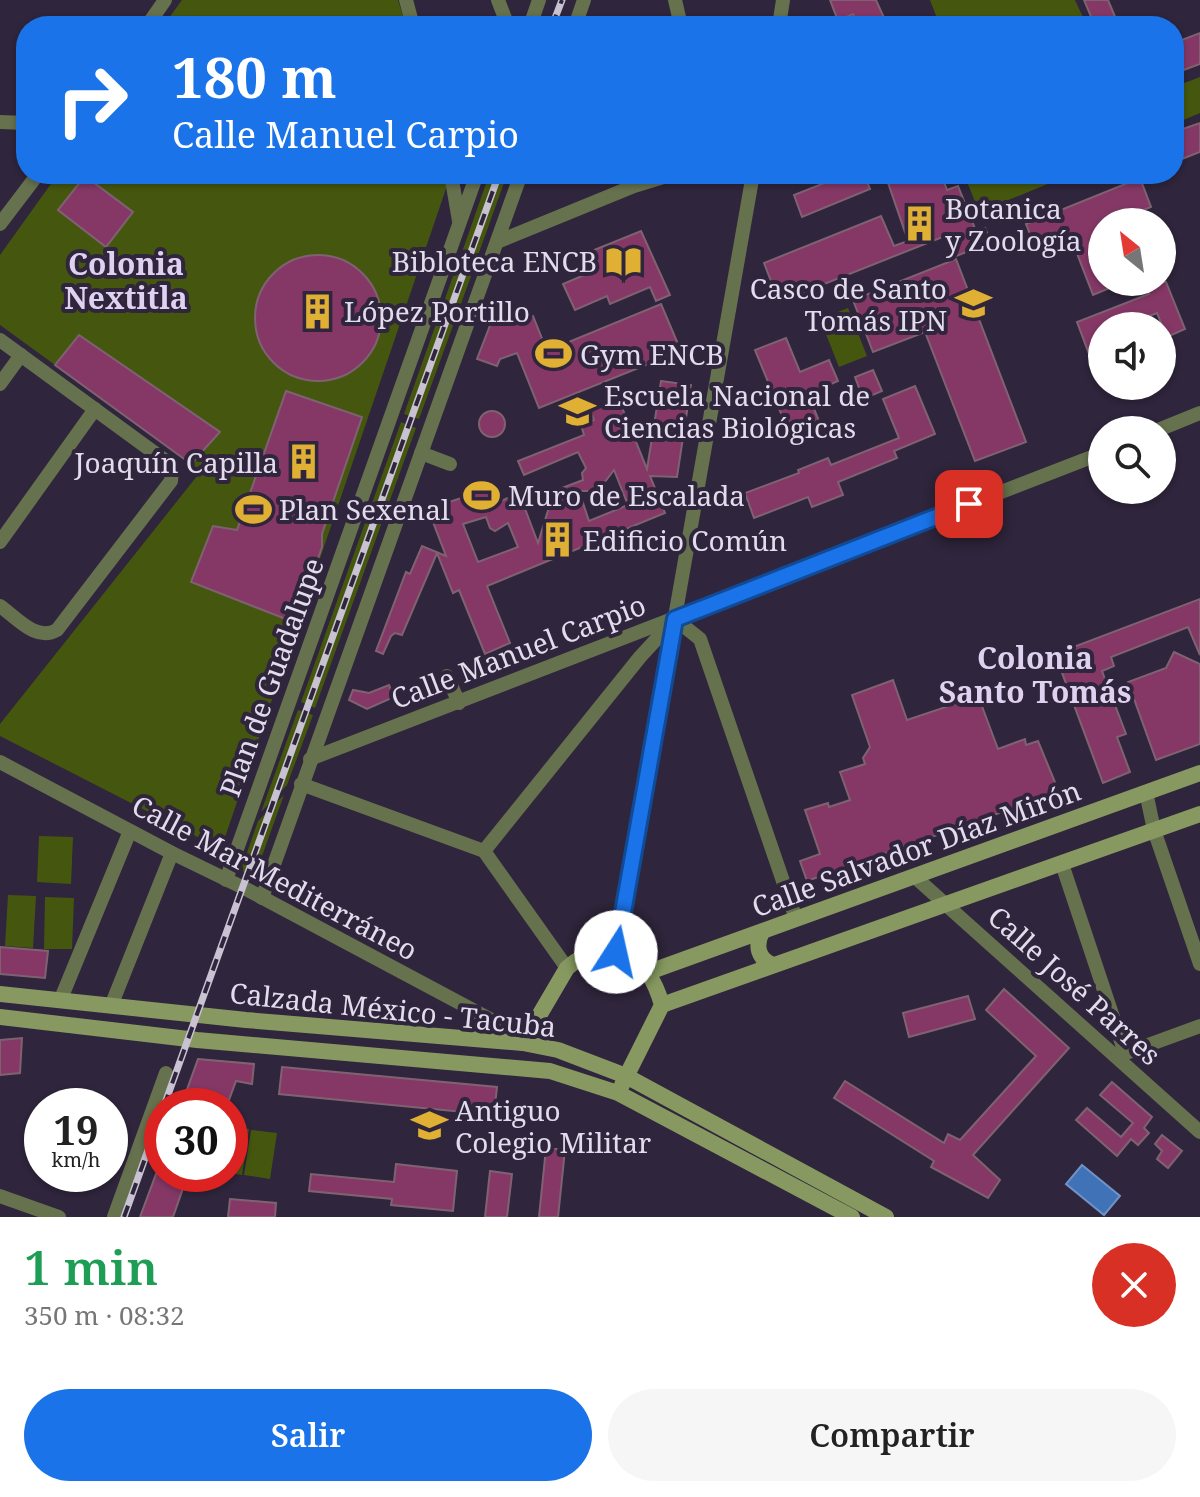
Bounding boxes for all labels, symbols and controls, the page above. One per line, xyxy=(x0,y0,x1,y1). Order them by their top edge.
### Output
text: 180 m xyxy=(172,38,337,114)
icon: right xyxy=(40,48,144,152)
text: Calle Manuel Carpio xyxy=(172,110,519,159)
place label: Botanica y Zoología xyxy=(945,189,1082,259)
building icon: Botanica y Zoología xyxy=(900,205,938,243)
north arrow xyxy=(1088,208,1176,296)
map controls xyxy=(1088,208,1176,504)
place label: Bibloteca ENCB xyxy=(392,242,597,280)
library icon: Bibloteca ENCB xyxy=(604,242,642,280)
district label: Colonia Nextitla xyxy=(64,243,188,318)
place label: Casco de Santo Tomás IPN xyxy=(750,269,947,339)
school or university icon: Casco de Santo Tomás IPN xyxy=(954,285,992,323)
building icon: López Portillo xyxy=(299,292,337,330)
place label: López Portillo xyxy=(344,292,530,330)
button: sound xyxy=(1088,312,1176,400)
sports icon: Gym ENCB xyxy=(535,335,573,373)
place label: Gym ENCB xyxy=(580,335,724,373)
place label: Escuela Nacional de Ciencias Biológicas xyxy=(604,376,870,446)
school or university icon: Escuela Nacional de Ciencias Biológicas xyxy=(559,392,597,430)
button: search xyxy=(1088,416,1176,504)
place label: Joaquín Capilla xyxy=(74,443,278,481)
building icon: Joaquín Capilla xyxy=(285,443,323,481)
pin xyxy=(935,470,1003,538)
sports icon: Muro de Escalada xyxy=(463,476,501,514)
place label: Muro de Escalada xyxy=(508,476,745,514)
icon: arrive xyxy=(947,482,991,526)
sports icon: Plan Sexenal xyxy=(234,490,272,528)
place label: Plan Sexenal xyxy=(279,490,450,528)
building icon: Edificio Común xyxy=(538,521,576,559)
place label: Edificio Común xyxy=(583,521,787,559)
street label: Plan de Guadalupe xyxy=(210,552,332,802)
street label: Calle Manuel Carpio xyxy=(385,585,651,717)
district label: Colonia Santo Tomás xyxy=(939,637,1131,712)
street label: Calle Salvador Díaz Mirón xyxy=(746,771,1086,925)
street label: Calle Mar Mediterráneo xyxy=(126,786,424,968)
street label: Calle José Parres xyxy=(980,897,1170,1073)
position arrow xyxy=(574,910,658,994)
street label: Calzada México - Tacuba xyxy=(228,973,558,1045)
speed limit sign: 30 xyxy=(144,1088,248,1192)
place label: Antiguo Colegio Militar xyxy=(455,1091,651,1161)
text: 19 xyxy=(53,1102,99,1157)
school or university icon: Antiguo Colegio Militar xyxy=(410,1107,448,1145)
text: km/h xyxy=(51,1146,101,1173)
text: 1 min xyxy=(24,1234,158,1299)
button: close xyxy=(1092,1243,1176,1327)
text: 350 m · 08:32 xyxy=(24,1297,185,1333)
button: Salir xyxy=(24,1389,592,1481)
button: Compartir xyxy=(608,1389,1176,1481)

